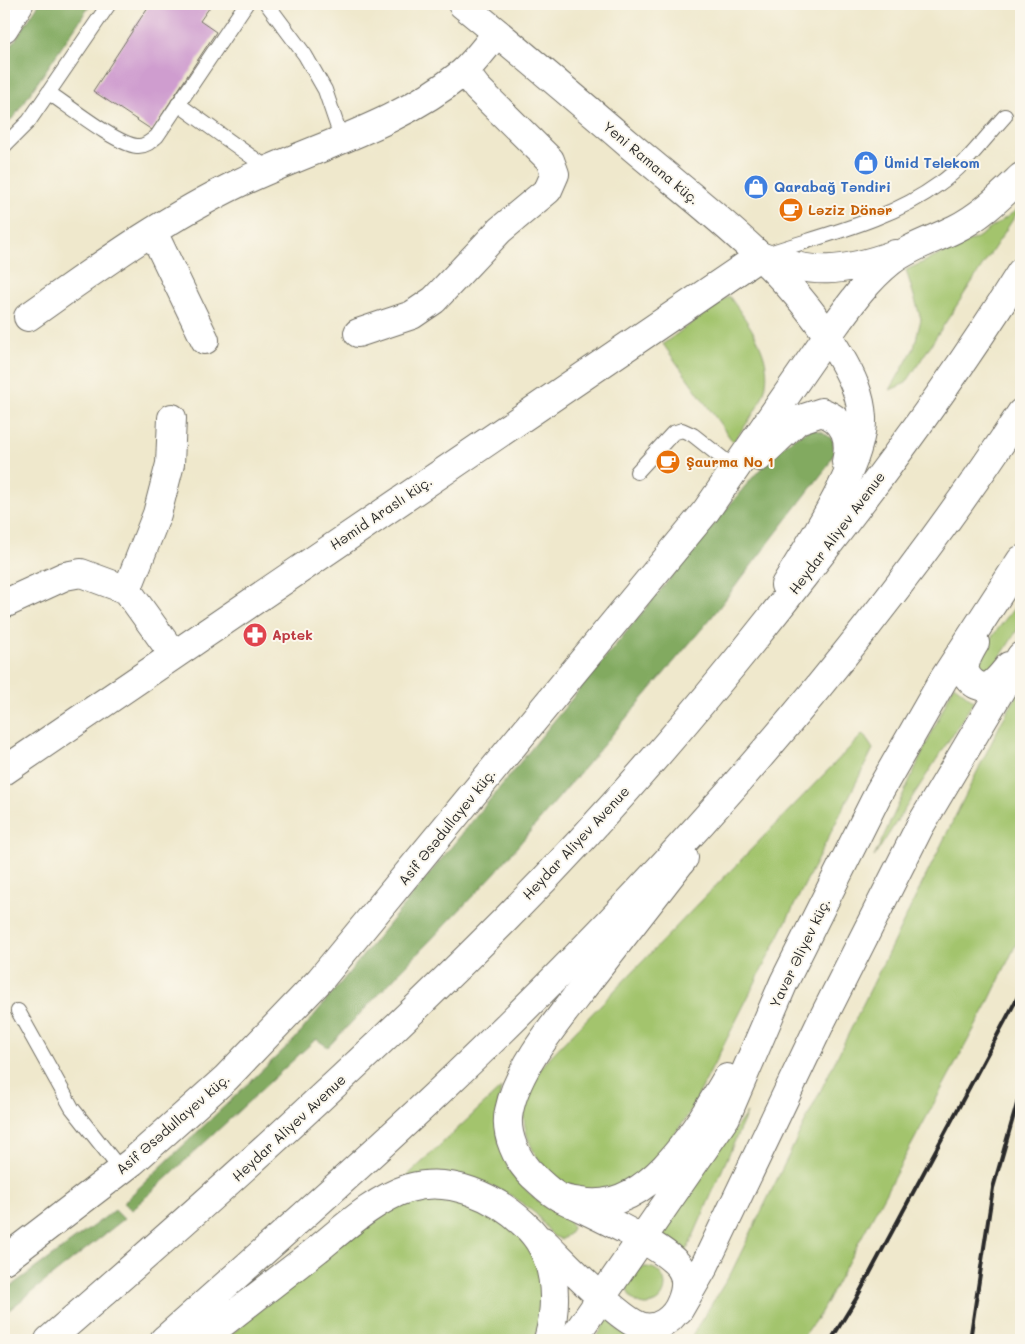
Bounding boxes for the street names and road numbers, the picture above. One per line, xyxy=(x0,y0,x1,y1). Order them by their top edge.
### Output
street label: Yeni Ramana küç. xyxy=(599,117,704,209)
street label: Heydar Aliyev Avenue xyxy=(784,468,889,598)
street label: Həmid Araslı küç. xyxy=(326,471,436,554)
street label: Asif Əsədullayev küç. xyxy=(394,764,500,889)
street label: Heydar Aliyev Avenue xyxy=(518,782,633,904)
street label: Yavər Əliyev küç. xyxy=(765,895,834,1011)
street label: Asif Əsədullayev küç. xyxy=(112,1069,234,1178)
street label: Heydar Aliyev Avenue xyxy=(228,1070,350,1185)

